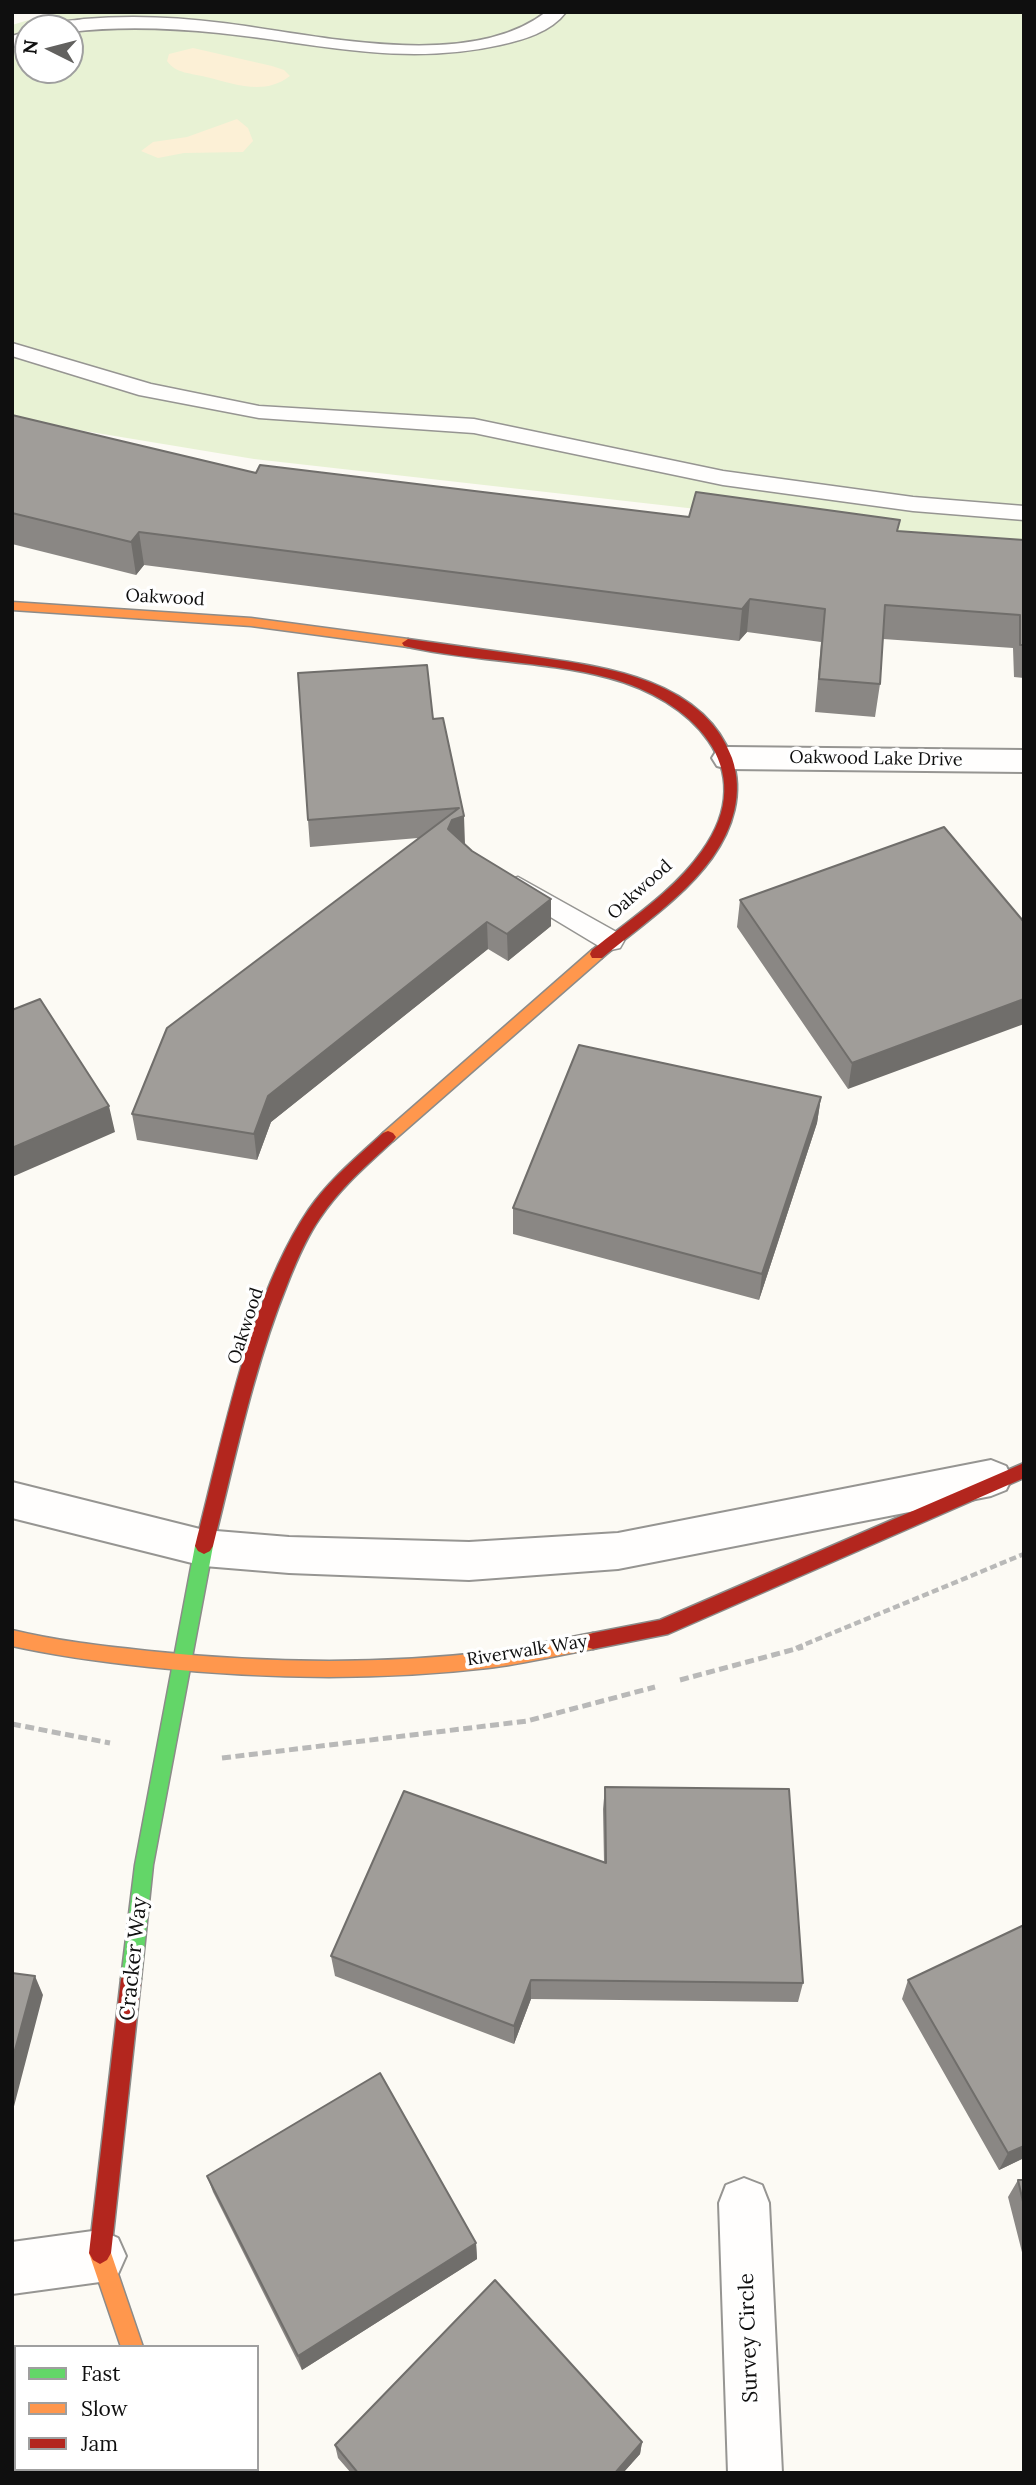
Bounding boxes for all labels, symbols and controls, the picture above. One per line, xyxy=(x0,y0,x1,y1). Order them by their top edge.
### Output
north arrow xyxy=(14,14,84,84)
text: N xyxy=(17,38,43,56)
street label: Oakwood xyxy=(125,585,205,611)
street label: Oakwood Lake Drive xyxy=(789,747,963,771)
street label: Oakwood xyxy=(603,855,677,925)
street label: Oakwood xyxy=(223,1285,269,1367)
street label: Riverwalk Way xyxy=(465,1631,589,1671)
street label: Cracker Way xyxy=(115,1896,153,2022)
street label: Survey Circle xyxy=(734,2273,764,2403)
legend xyxy=(14,2345,259,2471)
text: Fast xyxy=(81,2360,120,2387)
text: Slow xyxy=(81,2395,128,2422)
text: Jam xyxy=(81,2430,118,2457)

